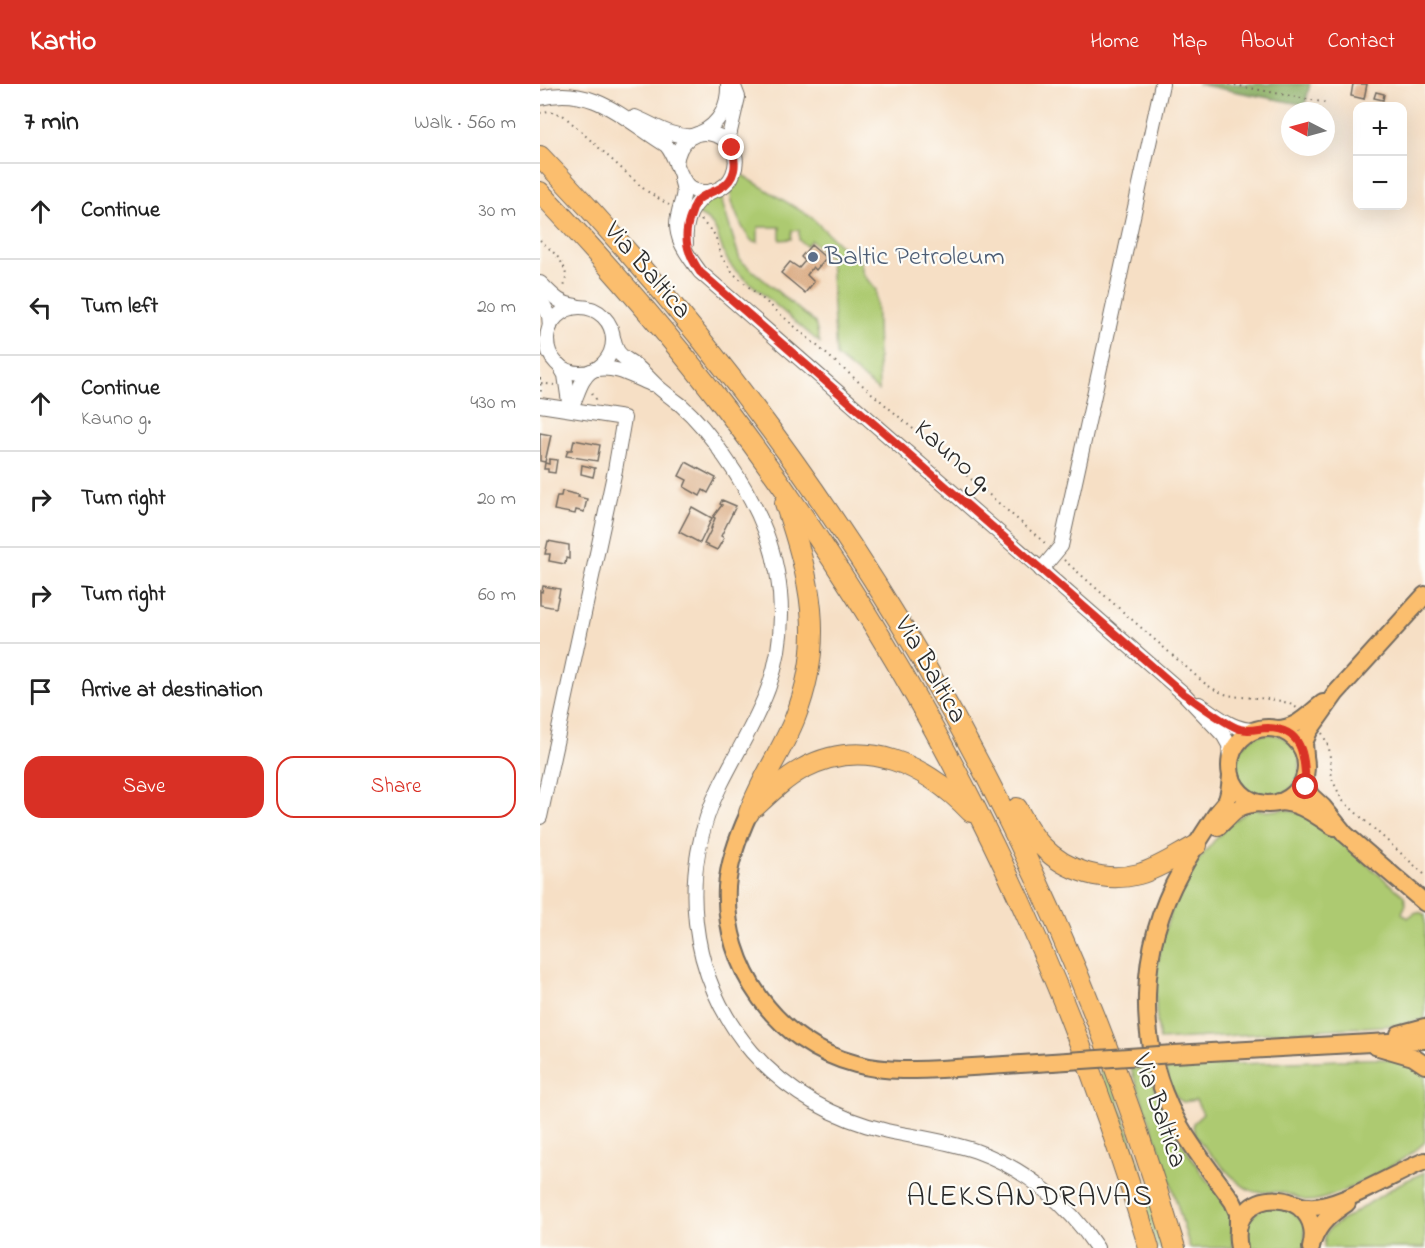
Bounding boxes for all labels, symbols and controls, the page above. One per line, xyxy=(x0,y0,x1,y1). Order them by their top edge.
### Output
text: Kartio xyxy=(30,22,96,63)
text: Home xyxy=(1090,27,1139,57)
text: Map xyxy=(1172,27,1207,57)
text: About xyxy=(1240,27,1294,57)
text: Contact xyxy=(1327,27,1395,57)
north arrow xyxy=(1281,102,1335,156)
map controls xyxy=(1353,102,1407,210)
button: + xyxy=(1353,102,1407,156)
text: 7 min xyxy=(24,104,79,142)
text: Walk · 560 m xyxy=(414,109,516,138)
route end xyxy=(718,134,744,160)
button: − xyxy=(1353,156,1407,210)
icon: ahead xyxy=(24,195,57,228)
text: Continue xyxy=(81,195,160,227)
text: 30 m xyxy=(479,197,516,226)
street label: Via Baltica xyxy=(593,213,700,328)
place label: Baltic Petroleum xyxy=(824,238,1005,277)
marker: Baltic Petroleum xyxy=(806,250,820,264)
icon: left xyxy=(24,291,57,324)
text: Turn left xyxy=(81,291,158,323)
text: 20 m xyxy=(477,293,516,322)
text: Continue xyxy=(81,373,160,405)
icon: ahead xyxy=(24,387,57,420)
text: 430 m xyxy=(470,389,516,418)
text: Kauno g. xyxy=(81,405,151,434)
street label: Kauno g. xyxy=(904,411,1002,503)
icon: right xyxy=(24,483,57,516)
text: Turn right xyxy=(81,483,166,515)
text: 20 m xyxy=(477,485,516,514)
icon: right xyxy=(24,579,57,612)
text: Turn right xyxy=(81,579,166,611)
text: 60 m xyxy=(478,581,516,610)
street label: Via Baltica xyxy=(883,608,976,731)
icon: arrive xyxy=(24,675,57,708)
text: Arrive at destination xyxy=(81,675,263,707)
button: Save xyxy=(24,756,264,818)
button: Share xyxy=(276,756,516,818)
route start xyxy=(1292,773,1318,799)
street label: Via Baltica xyxy=(1121,1048,1197,1173)
district label: ALEKSANDRAVAS xyxy=(907,1176,1153,1220)

